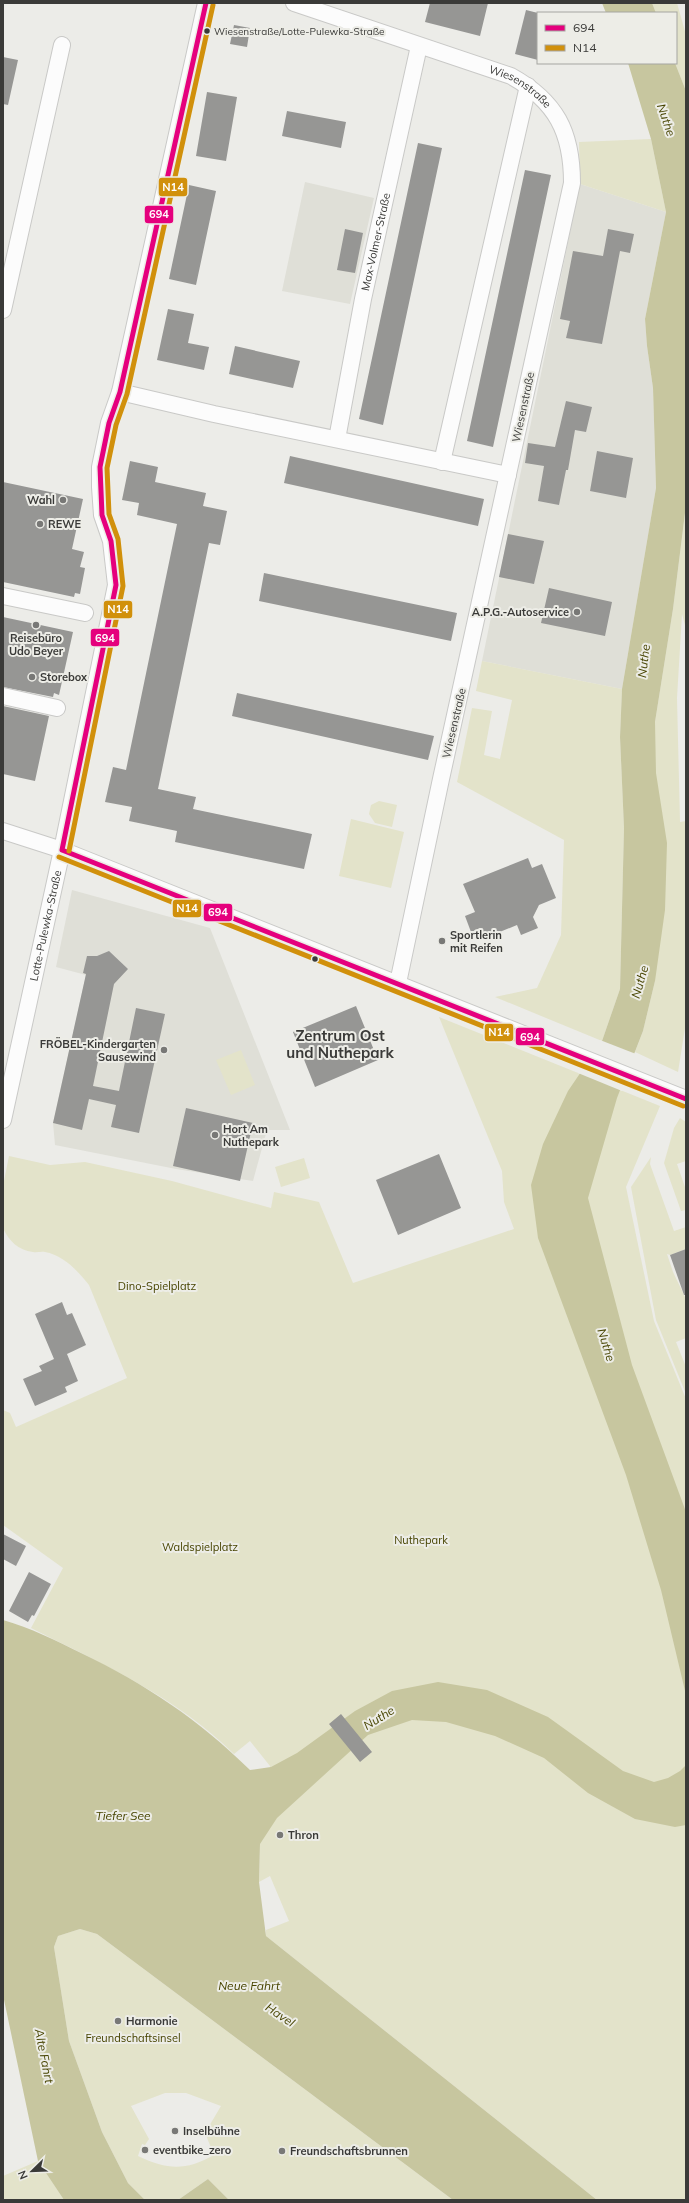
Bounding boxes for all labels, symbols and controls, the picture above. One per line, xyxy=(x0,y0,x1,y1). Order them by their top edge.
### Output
legend xyxy=(537,12,677,64)
text: 694 xyxy=(573,20,595,35)
place label: Wiesenstraße/Lotte-Pulewka-Straße xyxy=(214,25,385,38)
marker: Wiesenstraße/Lotte-Pulewka-Straße xyxy=(202,26,212,36)
text: N14 xyxy=(573,40,596,55)
street label: Wiesenstraße xyxy=(487,62,554,111)
water label: Nuthe xyxy=(654,101,679,139)
line badge: N14 xyxy=(158,177,188,197)
text: N14 xyxy=(162,180,184,194)
street label: Max-Volmer-Straße xyxy=(358,191,393,292)
line badge: 694 xyxy=(144,205,174,224)
text: 694 xyxy=(149,207,169,221)
street label: Wiesenstraße xyxy=(509,371,537,443)
place label: Wahl xyxy=(27,493,55,507)
marker: Wahl xyxy=(58,495,68,505)
place label: REWE xyxy=(48,517,82,531)
marker: REWE xyxy=(35,519,45,529)
line badge: N14 xyxy=(103,600,133,619)
text: N14 xyxy=(107,602,129,616)
place label: A.P.G.-Autoservice xyxy=(472,605,569,619)
marker: A.P.G.-Autoservice xyxy=(572,607,582,617)
marker: Reisebüro Udo Beyer xyxy=(31,620,41,630)
line badge: 694 xyxy=(90,628,120,647)
place label: Reisebüro Udo Beyer xyxy=(9,631,64,658)
text: 694 xyxy=(95,631,115,645)
water label: Nuthe xyxy=(634,643,653,679)
place label: Storebox xyxy=(40,670,88,684)
marker: Storebox xyxy=(27,672,37,682)
street label: Wiesenstraße xyxy=(439,687,469,759)
street label: Lotte-Pulewka-Straße xyxy=(27,869,64,982)
line badge: N14 xyxy=(172,899,202,918)
text: N14 xyxy=(176,901,198,915)
line badge: 694 xyxy=(203,903,233,922)
text: 694 xyxy=(208,905,228,919)
place label: Sportlerin mit Reifen xyxy=(450,928,503,955)
marker: Sportlerin mit Reifen xyxy=(437,936,447,946)
unlabelled marker xyxy=(310,954,320,964)
water label: Nuthe xyxy=(628,963,651,1000)
line badge: N14 xyxy=(484,1023,514,1042)
text: N14 xyxy=(488,1025,510,1039)
district label: Zentrum Ost und Nuthepark xyxy=(286,1026,394,1062)
line badge: 694 xyxy=(515,1027,545,1046)
text: 694 xyxy=(520,1030,540,1044)
place label: FRÖBEL-Kindergarten Sausewind xyxy=(40,1036,156,1064)
marker: FRÖBEL-Kindergarten Sausewind xyxy=(159,1045,169,1055)
place label: Hort Am Nuthepark xyxy=(223,1122,280,1149)
marker: Hort Am Nuthepark xyxy=(210,1130,220,1140)
park label: Dino-Spielplatz xyxy=(118,1279,196,1293)
water label: Nuthe xyxy=(594,1327,619,1364)
park label: Nuthepark xyxy=(394,1533,448,1547)
park label: Waldspielplatz xyxy=(162,1540,238,1554)
water label: Nuthe xyxy=(360,1702,397,1733)
water label: Tiefer See xyxy=(95,1808,151,1823)
place label: Thron xyxy=(288,1828,319,1842)
marker: Thron xyxy=(275,1830,285,1840)
water label: Neue Fahrt xyxy=(218,1978,281,1993)
water label: Havel xyxy=(263,1999,298,2030)
place label: Harmonie xyxy=(126,2014,178,2028)
marker: Harmonie xyxy=(113,2016,123,2026)
water label: Alte Fahrt xyxy=(32,2026,57,2085)
park label: Freundschaftsinsel xyxy=(85,2031,181,2045)
place label: Inselbühne xyxy=(183,2124,240,2138)
marker: Inselbühne xyxy=(170,2126,180,2136)
place label: eventbike_zero xyxy=(153,2143,232,2157)
place label: Freundschaftsbrunnen xyxy=(290,2144,408,2158)
marker: eventbike_zero xyxy=(140,2145,150,2155)
marker: Freundschaftsbrunnen xyxy=(277,2146,287,2156)
north arrow xyxy=(12,2151,52,2191)
text: N xyxy=(15,2168,31,2181)

